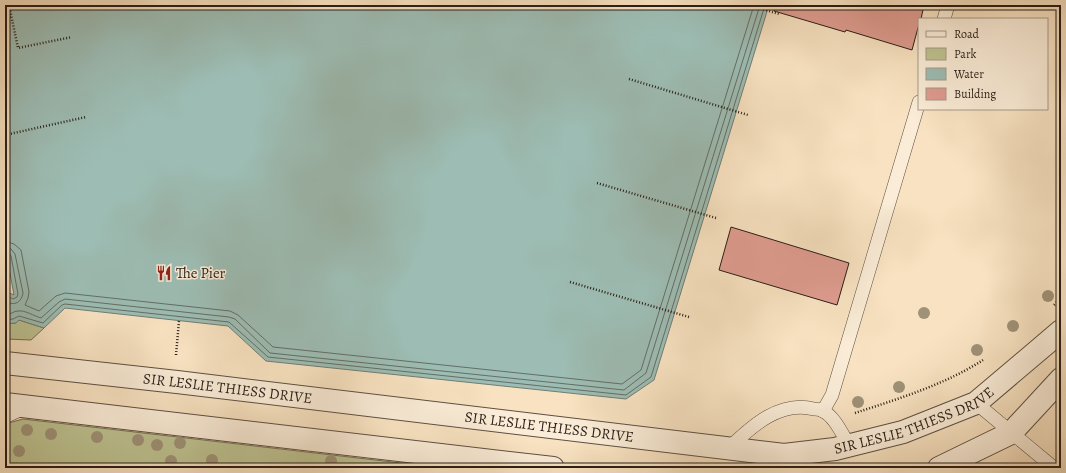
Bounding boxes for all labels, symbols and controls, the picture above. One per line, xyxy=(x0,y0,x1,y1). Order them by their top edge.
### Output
legend xyxy=(918,18,1048,110)
text: Road xyxy=(954,26,980,42)
text: Park xyxy=(954,46,977,62)
text: Water xyxy=(953,66,984,82)
text: Building xyxy=(954,86,996,102)
place label: The Pier xyxy=(176,263,226,283)
restaurant icon: The Pier xyxy=(155,264,173,282)
street label: SIR LESLIE THIESS DRIVE xyxy=(142,368,313,408)
street label: SIR LESLIE THIESS DRIVE xyxy=(832,382,998,459)
street label: SIR LESLIE THIESS DRIVE xyxy=(464,407,635,447)

